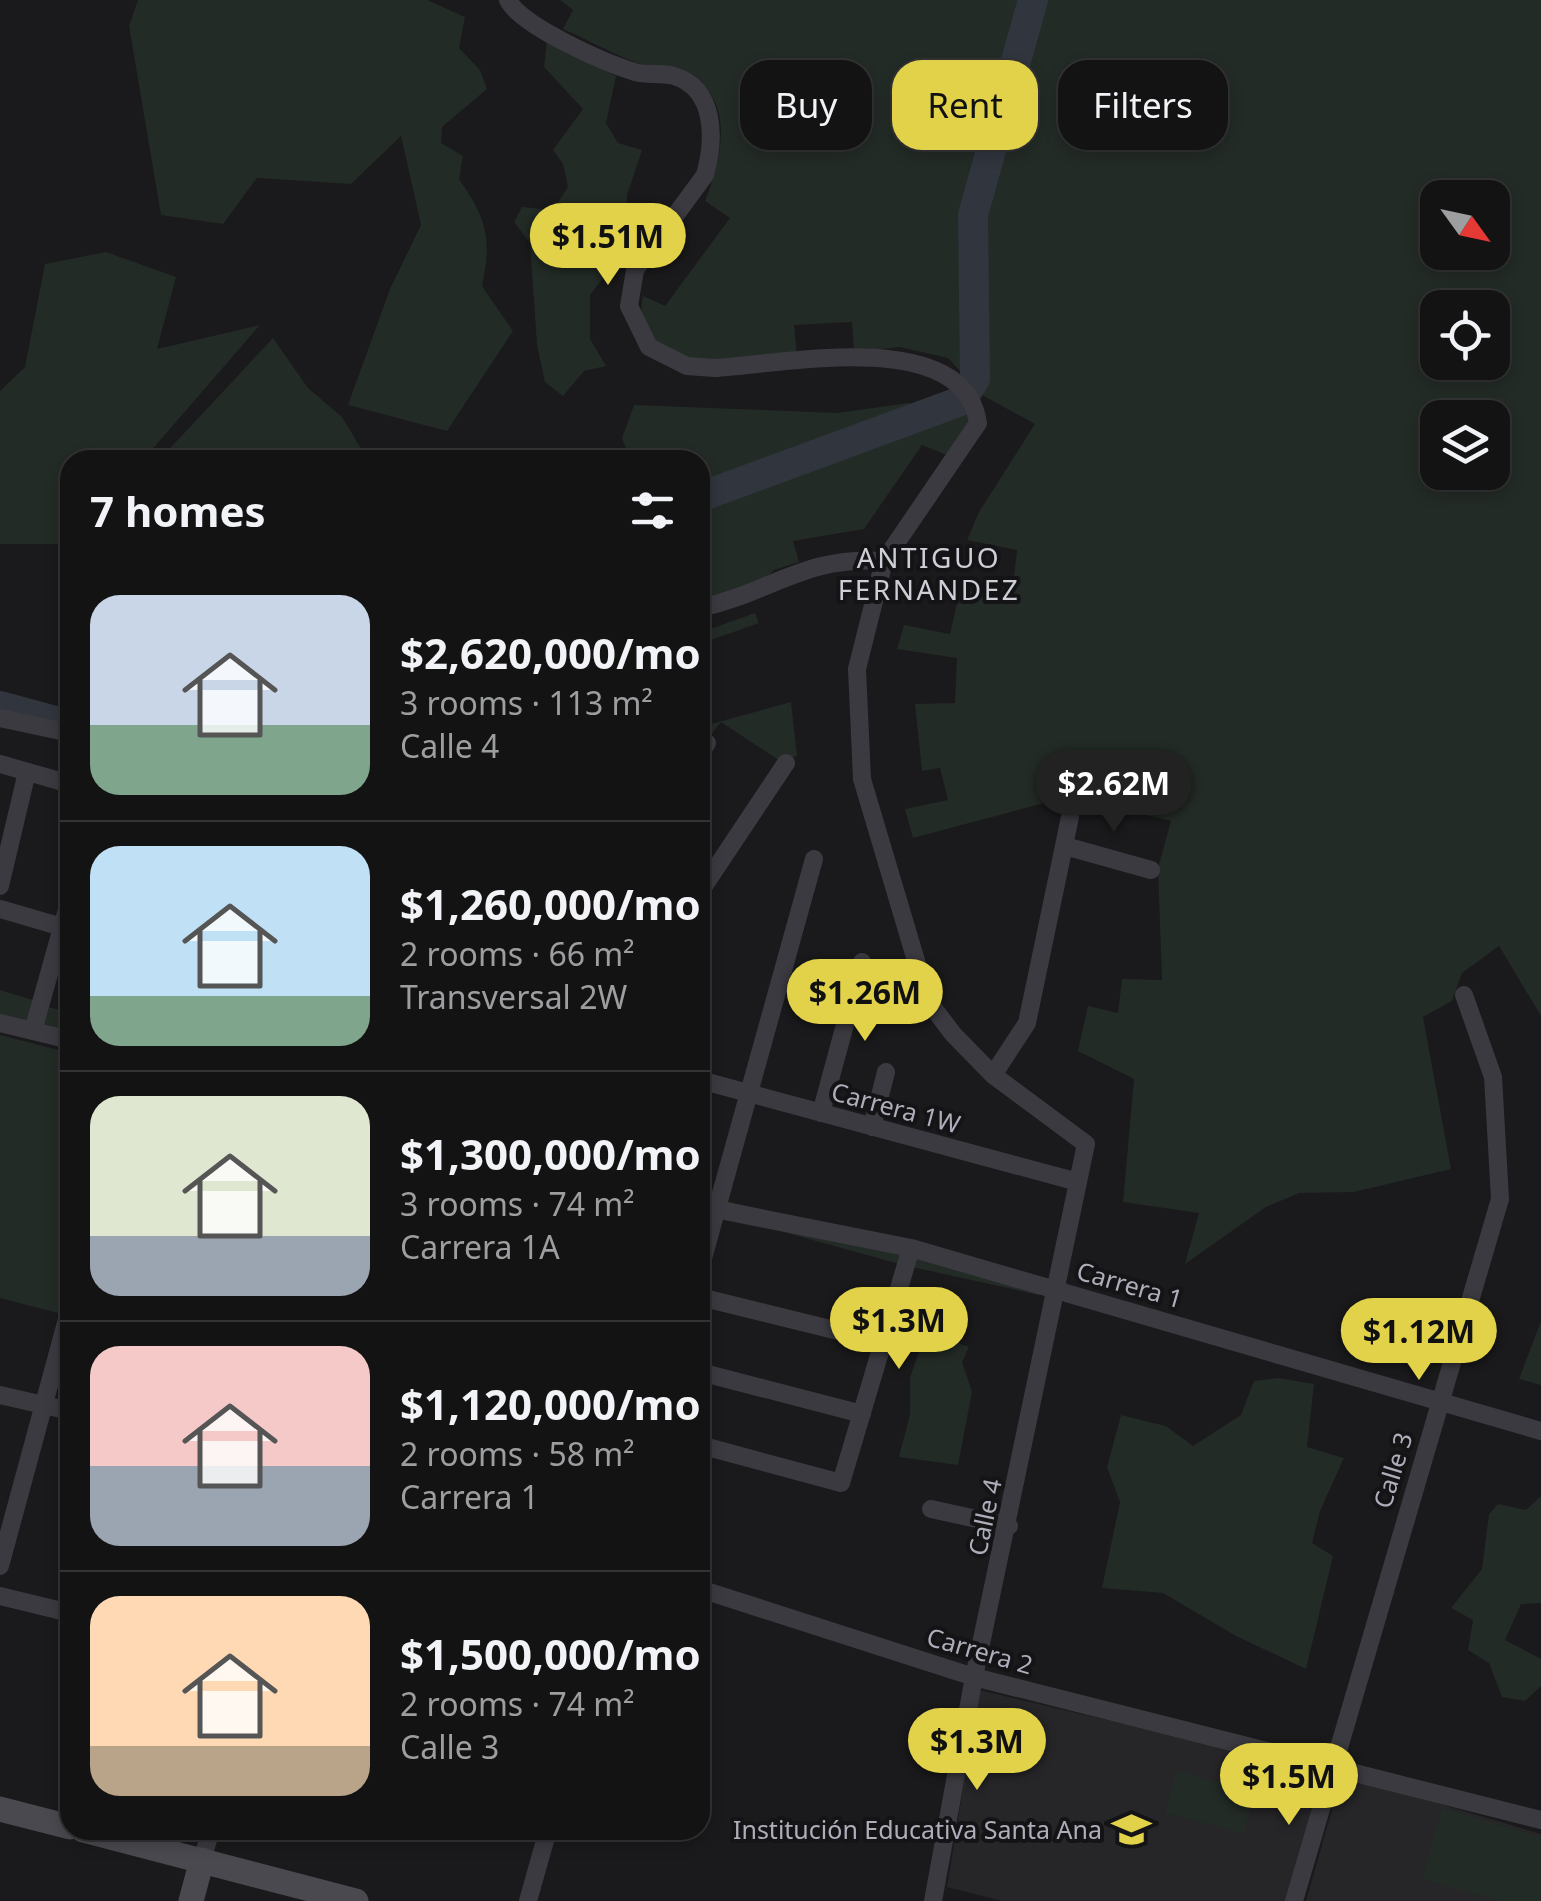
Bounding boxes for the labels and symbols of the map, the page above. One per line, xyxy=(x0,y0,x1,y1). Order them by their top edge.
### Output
north arrow xyxy=(1420,180,1510,270)
pin: $1.51M xyxy=(527,203,689,288)
district label: ANTIGUO FERNANDEZ xyxy=(838,538,1020,608)
pin: $2.62M xyxy=(1033,750,1195,835)
pin: $1.26M xyxy=(784,959,946,1044)
street label: Carrera 1W xyxy=(828,1073,964,1141)
street label: Carrera 1 xyxy=(1073,1253,1187,1315)
pin: $1.3M xyxy=(829,1287,969,1372)
pin: $1.12M xyxy=(1338,1298,1500,1383)
street label: Calle 3 xyxy=(1364,1428,1420,1512)
street label: Calle 4 xyxy=(959,1475,1009,1559)
street label: Carrera 2 xyxy=(923,1619,1037,1681)
pin: $1.3M xyxy=(907,1708,1047,1793)
pin: $1.5M xyxy=(1219,1743,1359,1828)
school or university icon: Institución Educativa Santa Ana xyxy=(1111,1808,1153,1850)
place label: Institución Educativa Santa Ana xyxy=(733,1812,1102,1846)

